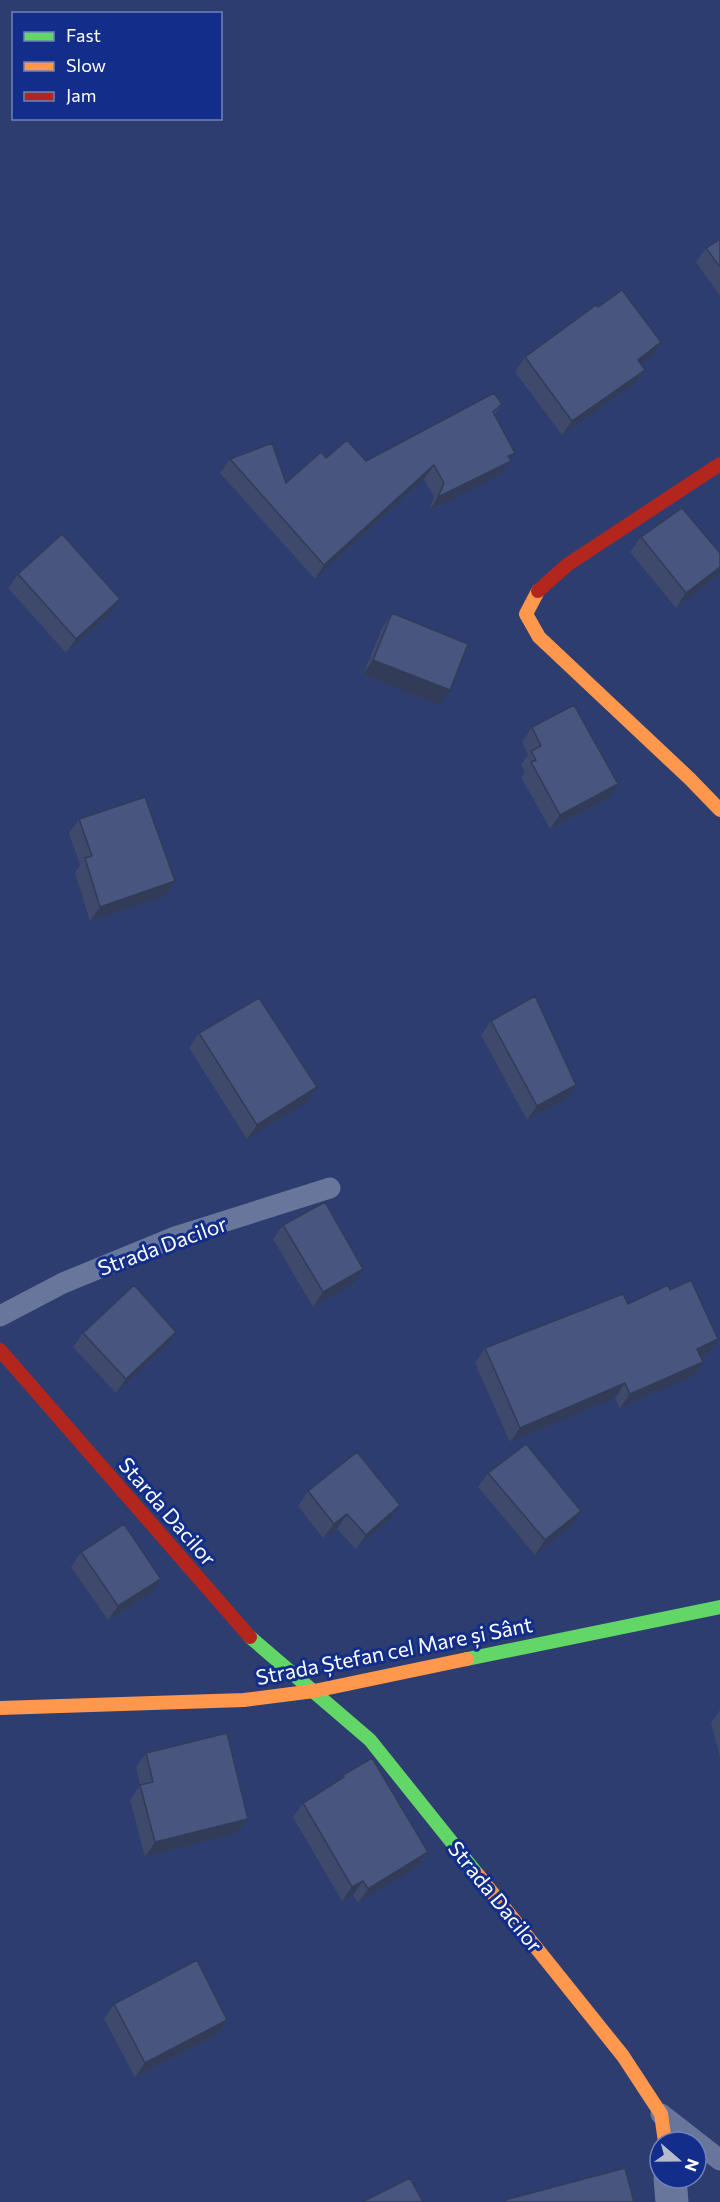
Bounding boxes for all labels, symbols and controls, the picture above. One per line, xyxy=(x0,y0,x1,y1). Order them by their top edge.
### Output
legend xyxy=(12,12,222,120)
text: Fast xyxy=(66,24,101,46)
text: Slow xyxy=(66,54,106,76)
text: Jam xyxy=(66,84,96,106)
street label: Strada Dacilor xyxy=(94,1210,230,1280)
street label: Starda Dacilor xyxy=(114,1452,222,1570)
street label: Strada Ștefan cel Mare și Sânt xyxy=(254,1611,535,1691)
street label: Strada Dacilor xyxy=(444,1835,548,1957)
north arrow xyxy=(648,2130,708,2190)
text: N xyxy=(682,2156,704,2174)

